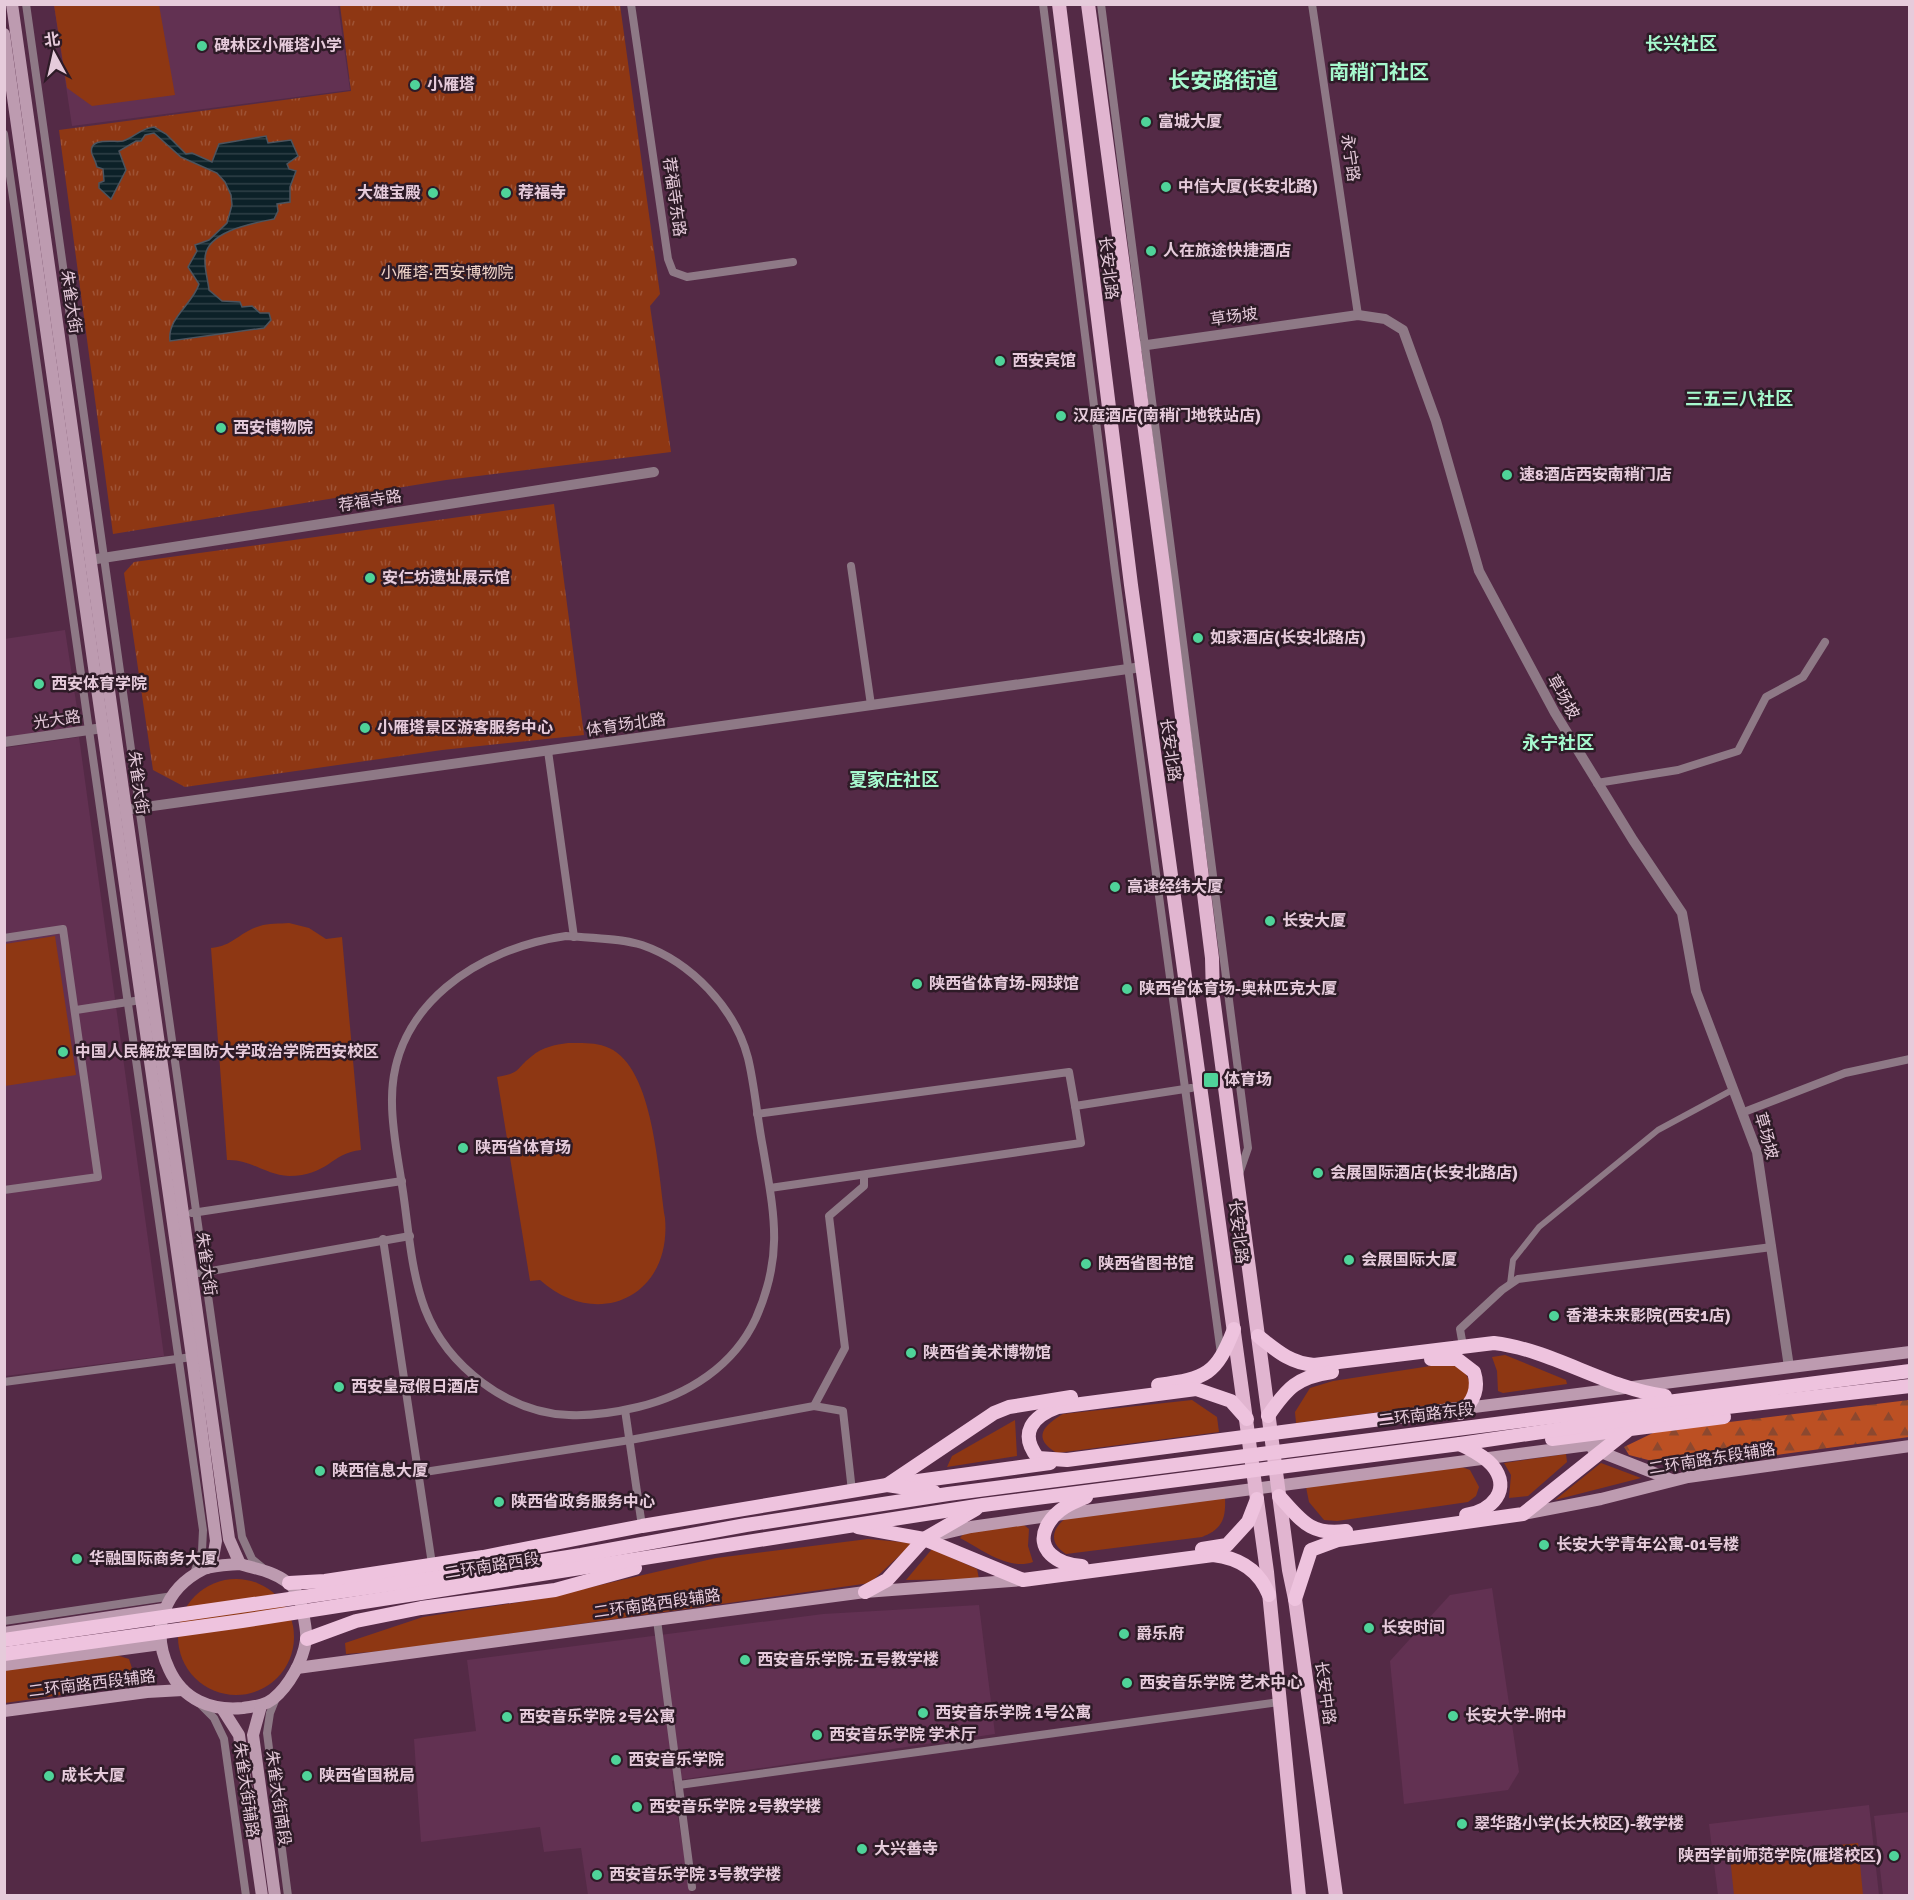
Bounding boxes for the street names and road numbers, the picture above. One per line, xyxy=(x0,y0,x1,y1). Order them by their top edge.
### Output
street label: 永宁路 xyxy=(1337,133,1363,183)
street label: 荐福寺东路 xyxy=(659,156,689,238)
street label: 长安北路 xyxy=(1094,235,1122,301)
street label: 朱雀大街 xyxy=(57,269,85,335)
street label: 草场坡 xyxy=(1209,304,1259,330)
street label: 荐福寺路 xyxy=(337,486,403,516)
street label: 草场坡 xyxy=(1542,671,1584,723)
street label: 光大路 xyxy=(32,707,82,733)
street label: 体育场北路 xyxy=(585,710,667,740)
street label: 长安北路 xyxy=(1156,717,1184,783)
street label: 朱雀大街 xyxy=(124,750,152,816)
street label: 草场坡 xyxy=(1750,1110,1782,1162)
street label: 长安北路 xyxy=(1224,1199,1252,1265)
street label: 朱雀大街 xyxy=(192,1231,220,1297)
street label: 二环南路东段 xyxy=(1377,1399,1475,1431)
street label: 二环南路东段辅路 xyxy=(1647,1439,1777,1479)
street label: 二环南路西段 xyxy=(443,1549,541,1583)
street label: 二环南路西段辅路 xyxy=(592,1585,722,1623)
street label: 长安中路 xyxy=(1311,1660,1339,1726)
street label: 二环南路西段辅路 xyxy=(27,1666,157,1702)
street label: 朱雀大街辅路 xyxy=(229,1741,263,1839)
street label: 朱雀大街南段 xyxy=(261,1749,295,1847)

